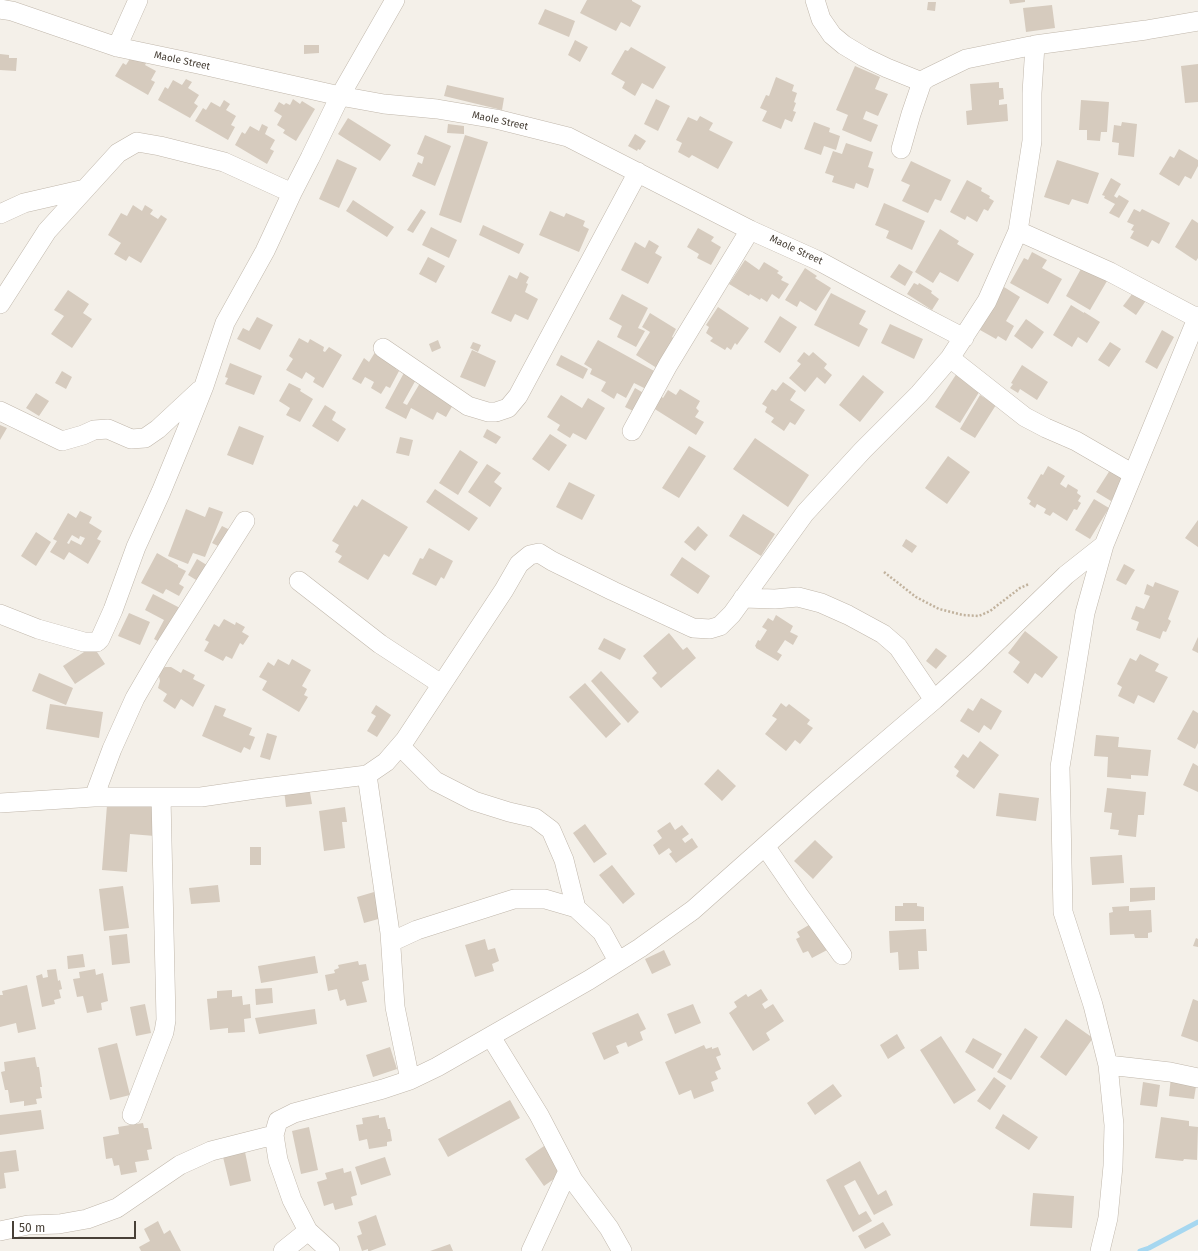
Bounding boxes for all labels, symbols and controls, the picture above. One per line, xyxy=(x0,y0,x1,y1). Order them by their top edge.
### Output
street label: Maole Street xyxy=(153,49,211,73)
street label: Maole Street xyxy=(471,109,529,133)
street label: Maole Street xyxy=(768,232,824,268)
scale bar xyxy=(14,1213,138,1239)
text: 50 m xyxy=(19,1221,45,1235)

